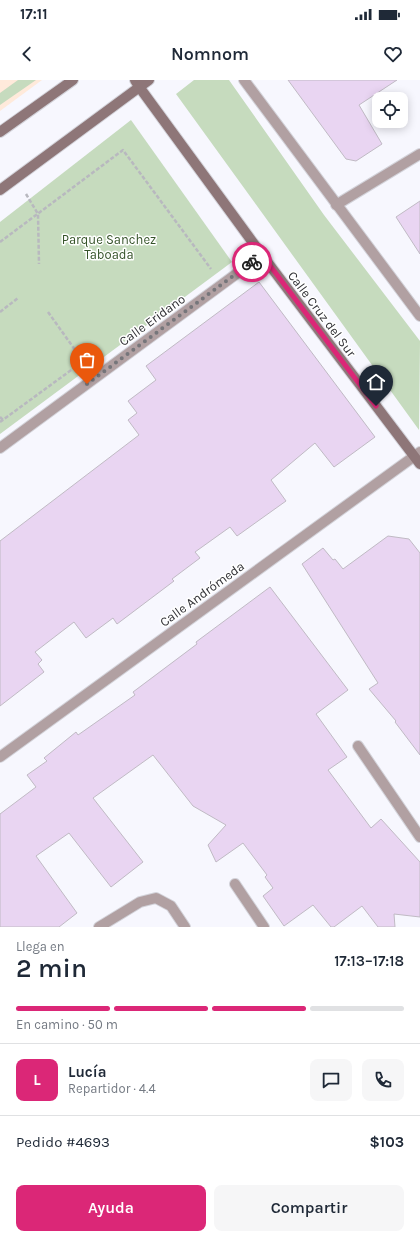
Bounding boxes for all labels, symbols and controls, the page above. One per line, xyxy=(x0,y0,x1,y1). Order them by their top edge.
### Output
text: 17:11 xyxy=(20,5,48,23)
icon: back xyxy=(16,43,38,65)
text: Nomnom xyxy=(171,43,249,65)
icon: heart xyxy=(382,43,404,65)
map controls xyxy=(372,92,408,128)
button: locate xyxy=(372,92,408,128)
park label: Parque Sanchez Taboada xyxy=(62,232,156,262)
courier xyxy=(232,242,272,282)
icon: bike xyxy=(241,251,263,273)
street label: Calle Cruz del Sur xyxy=(285,268,359,360)
street label: Calle Eridano xyxy=(116,291,188,349)
pin xyxy=(70,343,104,384)
icon: bag xyxy=(76,349,98,371)
pin xyxy=(359,365,393,406)
icon: home xyxy=(365,371,387,393)
street label: Calle Andrómeda xyxy=(157,558,247,630)
text: Llega en xyxy=(16,939,65,954)
text: 17:13–17:18 xyxy=(334,952,404,970)
text: 2 min xyxy=(16,953,87,984)
text: En camino · 50 m xyxy=(16,1017,118,1032)
button: chat xyxy=(310,1059,352,1101)
button: phone xyxy=(362,1059,404,1101)
text: Lucía xyxy=(68,1063,106,1081)
text: L xyxy=(33,1071,41,1089)
text: Repartidor · 4.4 xyxy=(68,1081,156,1096)
text: Pedido #4693 xyxy=(16,1133,110,1151)
text: $103 xyxy=(370,1133,404,1151)
button: Ayuda xyxy=(16,1185,206,1231)
button: Compartir xyxy=(214,1185,404,1231)

